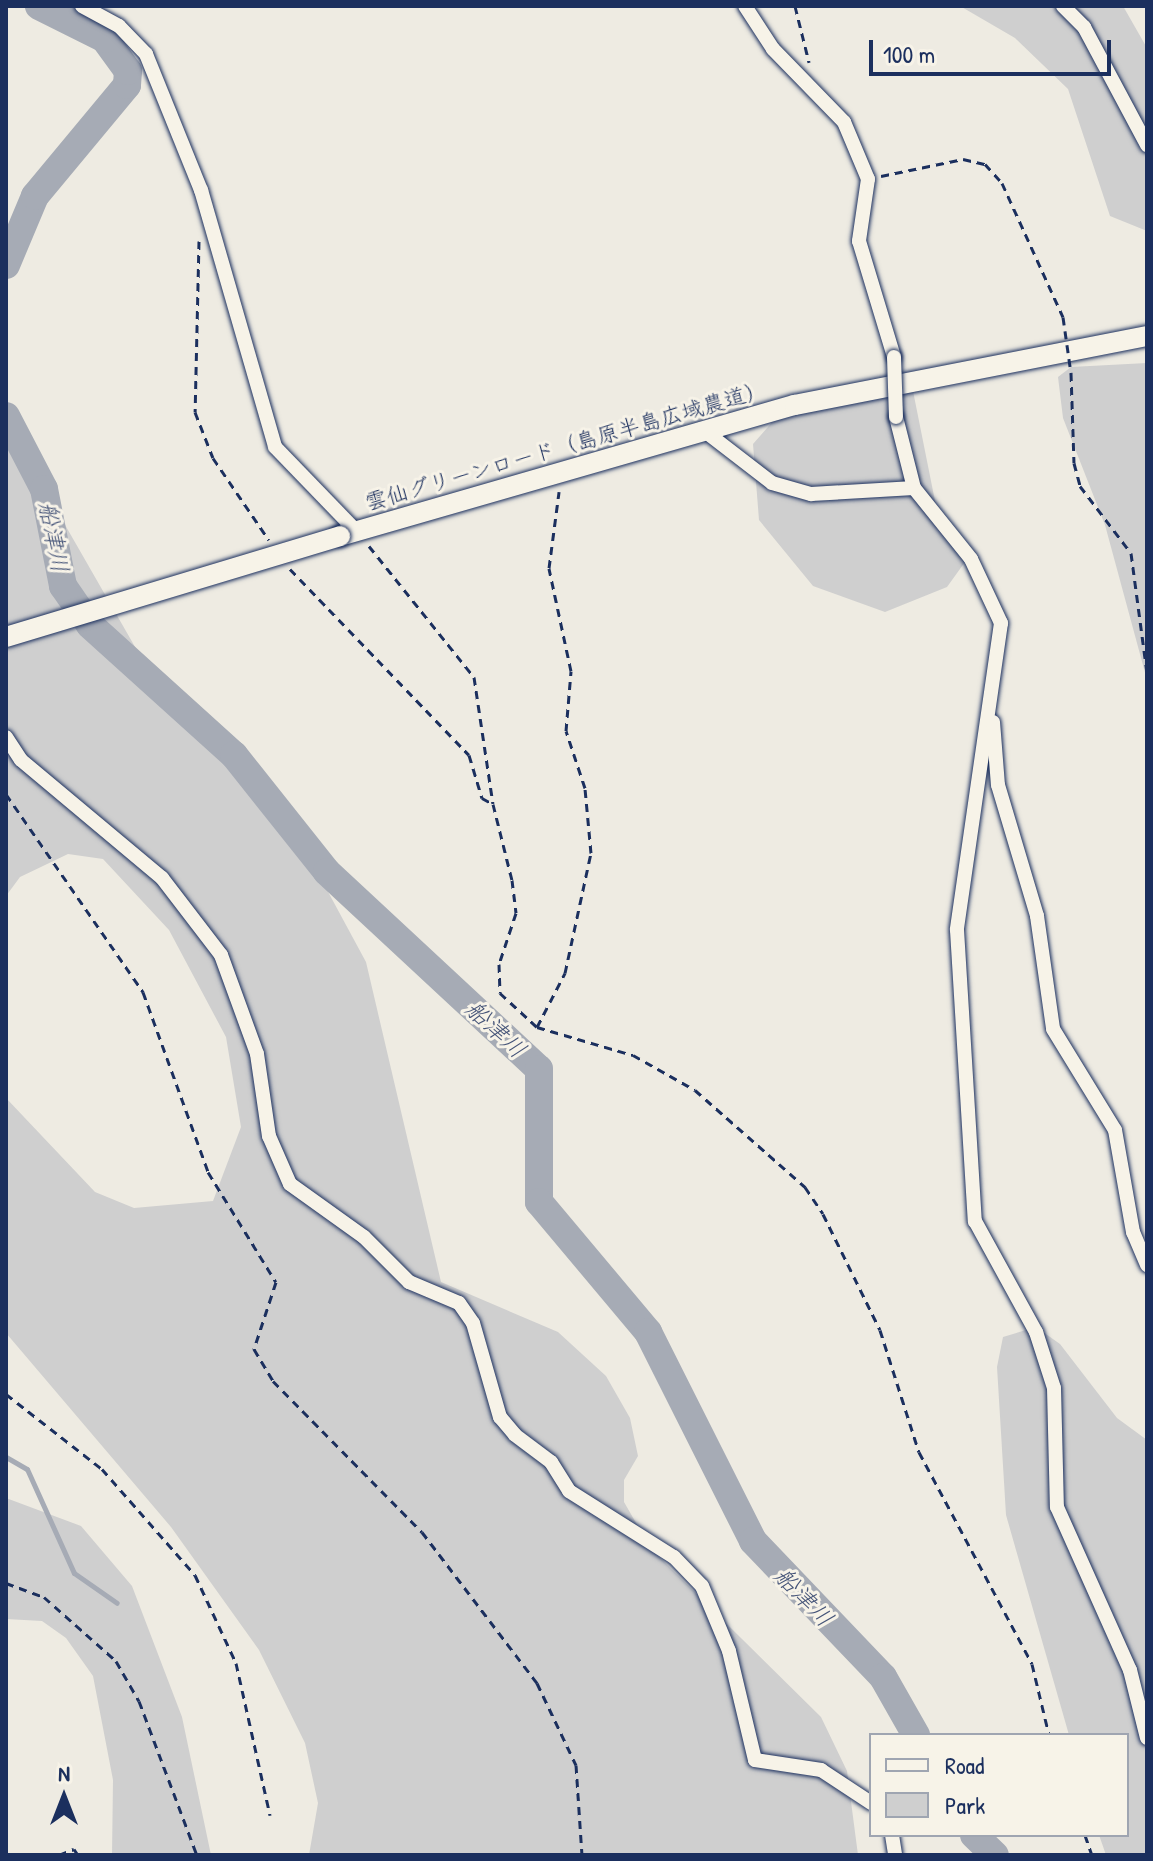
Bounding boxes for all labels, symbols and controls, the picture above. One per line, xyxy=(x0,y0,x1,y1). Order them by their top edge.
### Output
scale bar xyxy=(873,24,1115,74)
text: 100 m xyxy=(883,38,935,70)
street label: 雲仙グリーンロード（島原半島広域農道） xyxy=(361,376,771,516)
water label: 船津川 xyxy=(33,499,75,575)
water label: 船津川 xyxy=(460,994,532,1064)
water label: 船津川 xyxy=(769,1561,839,1633)
legend xyxy=(869,1733,1129,1837)
text: Road xyxy=(945,1749,984,1781)
north arrow xyxy=(24,1757,104,1837)
text: N xyxy=(58,1758,70,1788)
text: Park xyxy=(945,1789,985,1821)

